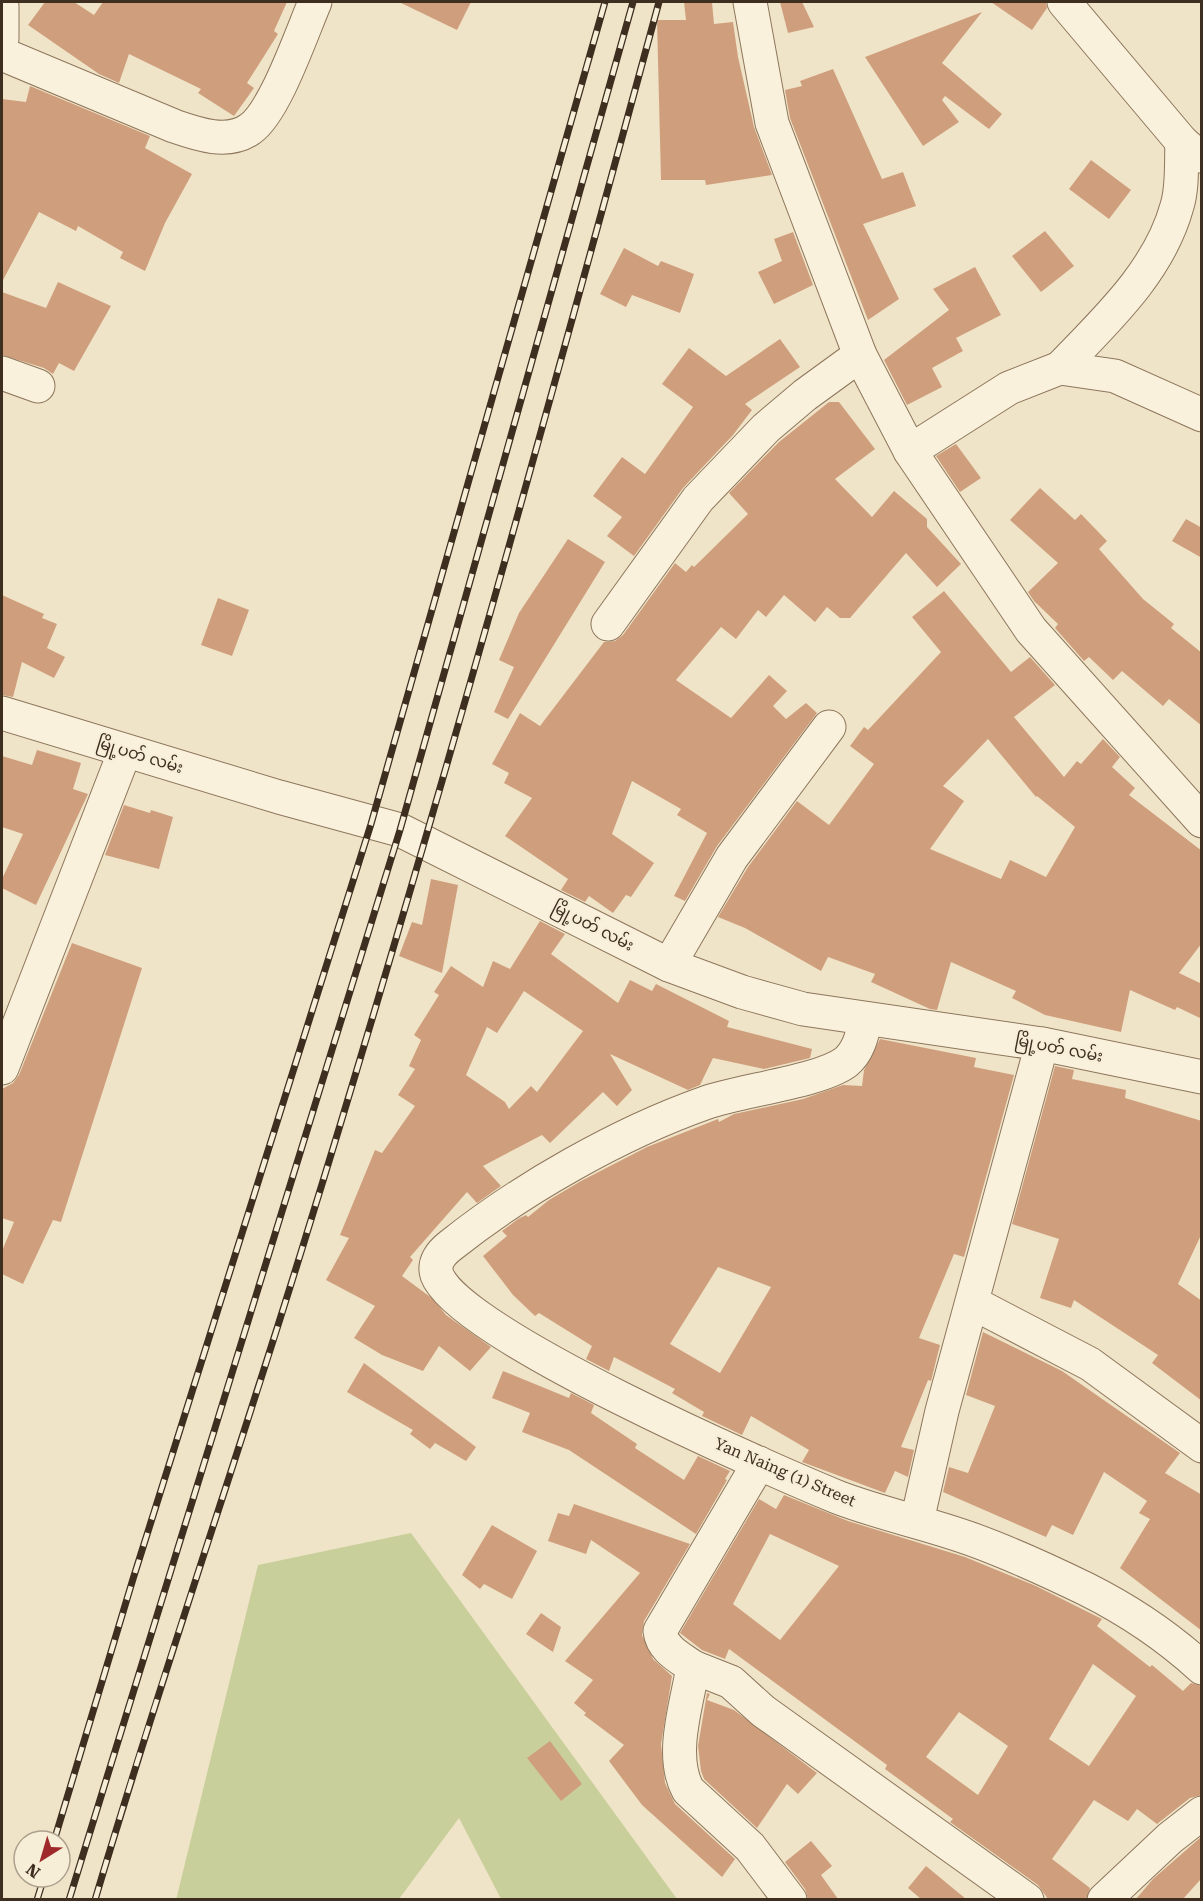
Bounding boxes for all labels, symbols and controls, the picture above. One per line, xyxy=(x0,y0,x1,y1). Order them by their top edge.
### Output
street label: မြို့ပတ် လမ်း xyxy=(93,731,186,781)
street label: မြို့ပတ် လမ်း xyxy=(547,896,638,958)
street label: မြို့ပတ် လမ်း xyxy=(1013,1028,1105,1070)
street label: Yan Naing (1) Street xyxy=(711,1434,859,1510)
north arrow xyxy=(12,1829,72,1889)
text: N xyxy=(23,1859,44,1882)

